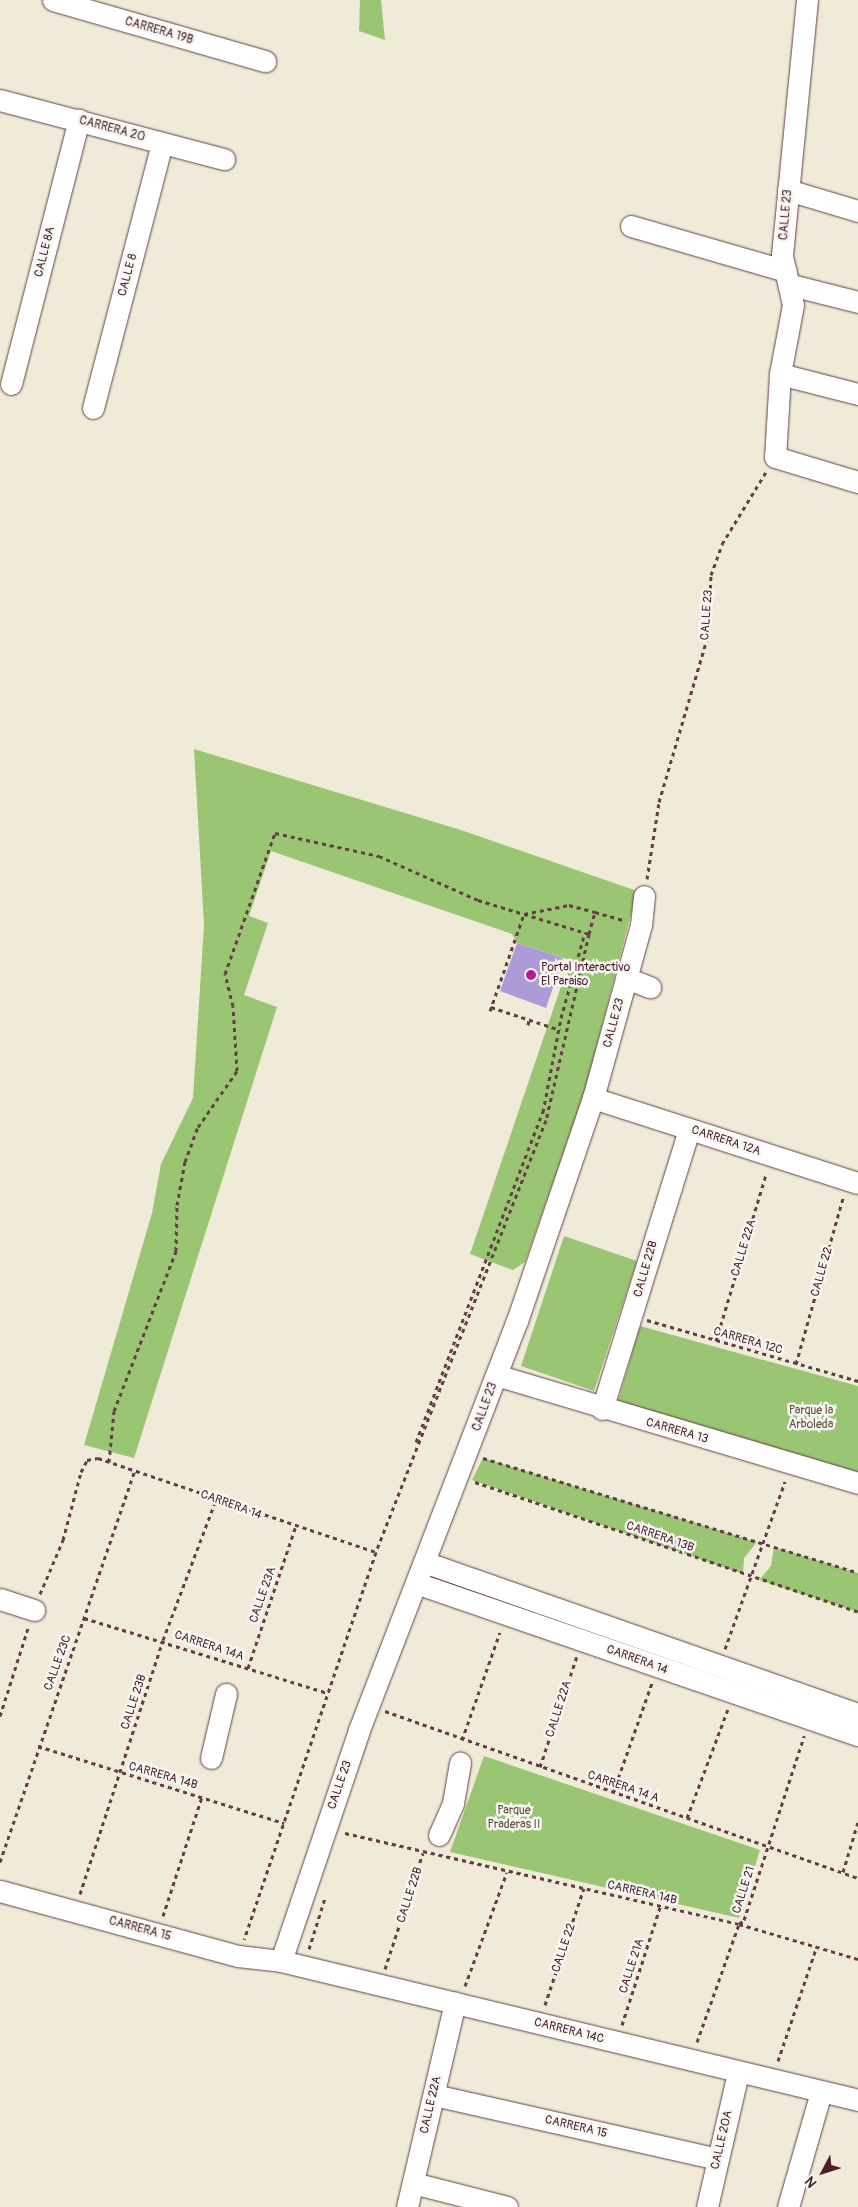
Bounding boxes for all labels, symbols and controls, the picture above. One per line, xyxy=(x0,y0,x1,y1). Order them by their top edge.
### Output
street label: CARRERA 19B xyxy=(123,14,195,48)
street label: CARRERA 20 xyxy=(78,113,146,145)
street label: CALLE 23 xyxy=(777,189,795,241)
street label: CALLE 8A xyxy=(32,225,58,279)
street label: CALLE 8 xyxy=(115,252,141,298)
street label: CALLE 23 xyxy=(698,589,716,641)
place label: Portal Interactivo El Paraiso xyxy=(541,961,630,989)
marker: Portal Interactivo El Paraiso xyxy=(525,969,537,981)
street label: CALLE 23 xyxy=(600,997,628,1049)
street label: CARRERA 12A xyxy=(690,1123,762,1159)
street label: CALLE 22A xyxy=(729,1218,759,1278)
street label: CALLE 22B xyxy=(631,1239,661,1299)
street label: CALLE 22 xyxy=(808,1246,836,1298)
street label: CARRERA 12C xyxy=(712,1324,784,1358)
street label: CALLE 23 xyxy=(470,1381,500,1433)
park label: Parque la Arboleda xyxy=(789,1404,833,1432)
street label: CARRERA 13 xyxy=(644,1415,710,1447)
street label: CARRERA 14 xyxy=(198,1487,264,1523)
street label: CARRERA 13B xyxy=(624,1519,696,1555)
street label: CALLE 23A xyxy=(247,1565,279,1625)
street label: CARRERA 14A xyxy=(172,1628,246,1664)
street label: CALLE 23C xyxy=(41,1633,75,1693)
street label: CARRERA 14 xyxy=(604,1642,670,1678)
street label: CALLE 23B xyxy=(118,1672,150,1732)
street label: CALLE 22A xyxy=(543,1679,575,1739)
street label: CARRERA 14B xyxy=(127,1759,199,1793)
street label: CALLE 23 xyxy=(325,1759,355,1811)
street label: CARRERA 14 A xyxy=(585,1768,661,1806)
park label: Parque Praderas II xyxy=(488,1804,540,1832)
street label: CALLE 21 xyxy=(730,1864,758,1916)
street label: CALLE 22B xyxy=(394,1865,426,1925)
street label: CARRERA 14B xyxy=(606,1878,678,1908)
street label: CARRERA 15 xyxy=(107,1914,173,1944)
street label: CALLE 22 xyxy=(549,1922,579,1974)
street label: CALLE 21A xyxy=(616,1937,648,1995)
street label: CARRERA 14C xyxy=(532,2015,606,2047)
street label: CALLE 22A xyxy=(417,2075,445,2135)
street label: CALLE 20A xyxy=(708,2109,736,2171)
street label: CARRERA 15 xyxy=(543,2113,609,2141)
north arrow xyxy=(798,2147,848,2197)
text: N xyxy=(802,2173,821,2191)

